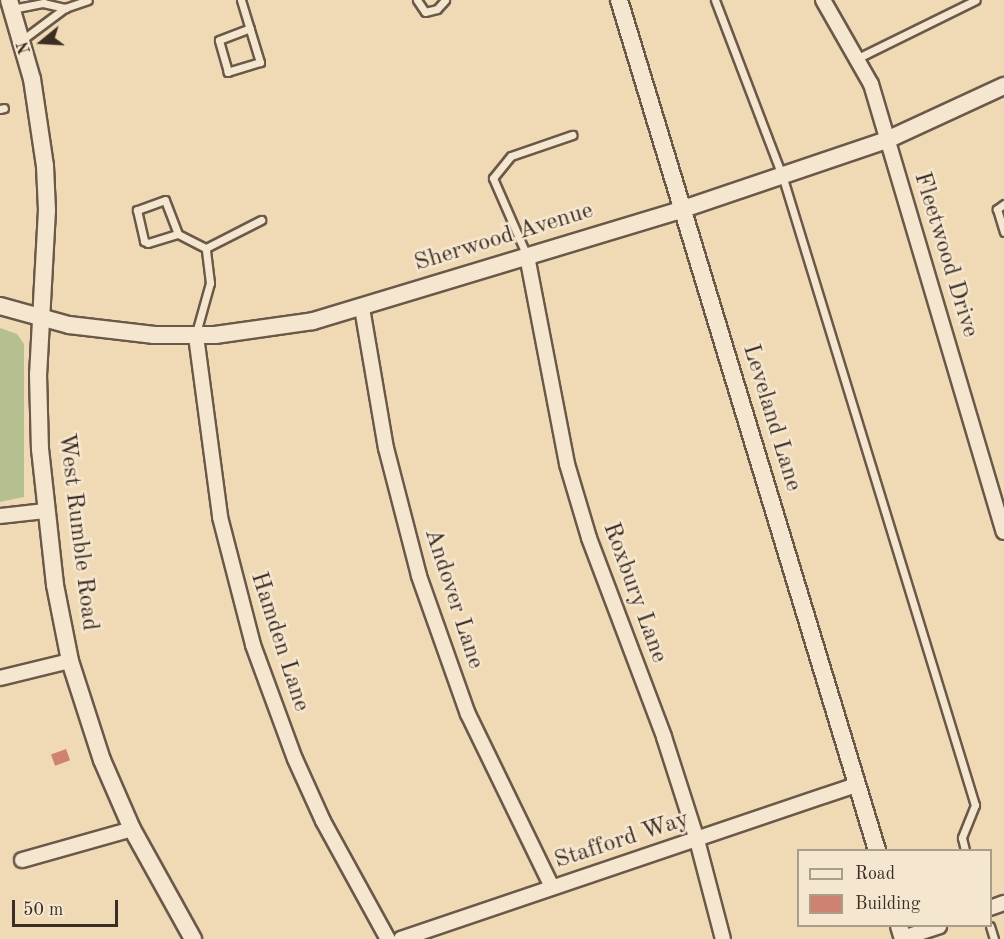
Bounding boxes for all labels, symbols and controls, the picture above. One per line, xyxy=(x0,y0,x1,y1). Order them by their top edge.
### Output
north arrow xyxy=(12,12,72,72)
text: N xyxy=(15,39,34,56)
street label: Fleetwood Drive xyxy=(906,169,984,341)
street label: Sherwood Avenue xyxy=(411,197,597,279)
street label: Leveland Lane xyxy=(735,341,807,495)
street label: West Rumble Road xyxy=(51,432,103,632)
street label: Roxbury Lane xyxy=(595,519,673,667)
street label: Andover Lane xyxy=(417,525,489,673)
street label: Hamden Lane xyxy=(243,569,315,715)
street label: Stafford Way xyxy=(551,806,693,876)
legend xyxy=(797,849,992,927)
text: Road xyxy=(855,865,895,883)
scale bar xyxy=(15,888,122,926)
text: Building xyxy=(855,895,920,913)
text: 50 m xyxy=(23,901,63,919)

